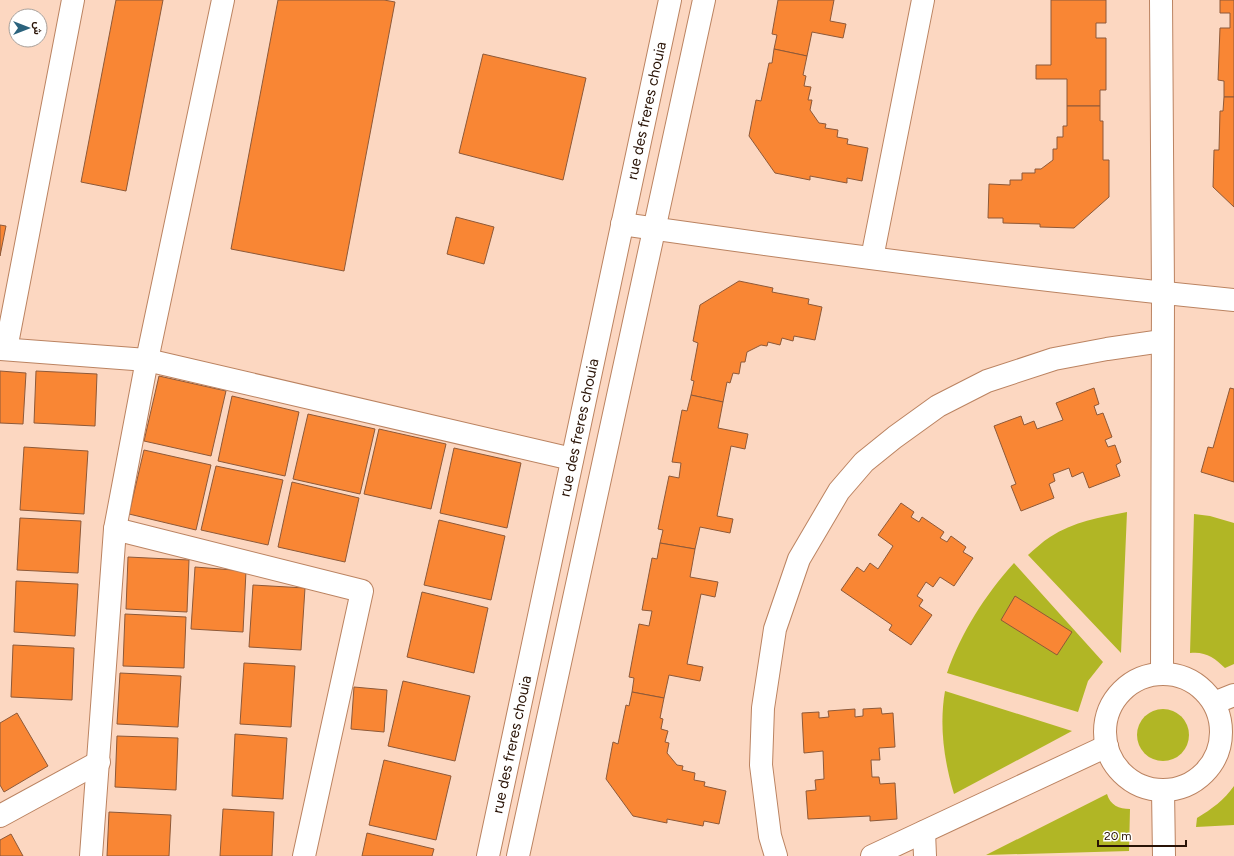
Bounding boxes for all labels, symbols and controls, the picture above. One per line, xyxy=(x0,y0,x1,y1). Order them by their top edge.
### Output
north arrow xyxy=(8,8,48,48)
text: ش xyxy=(31,21,44,35)
street label: rue des freres chouia xyxy=(623,40,670,181)
street label: rue des freres chouia xyxy=(556,357,603,498)
street label: rue des freres chouia xyxy=(488,674,535,815)
scale bar xyxy=(1098,822,1186,848)
text: 20 m xyxy=(1104,829,1132,843)

